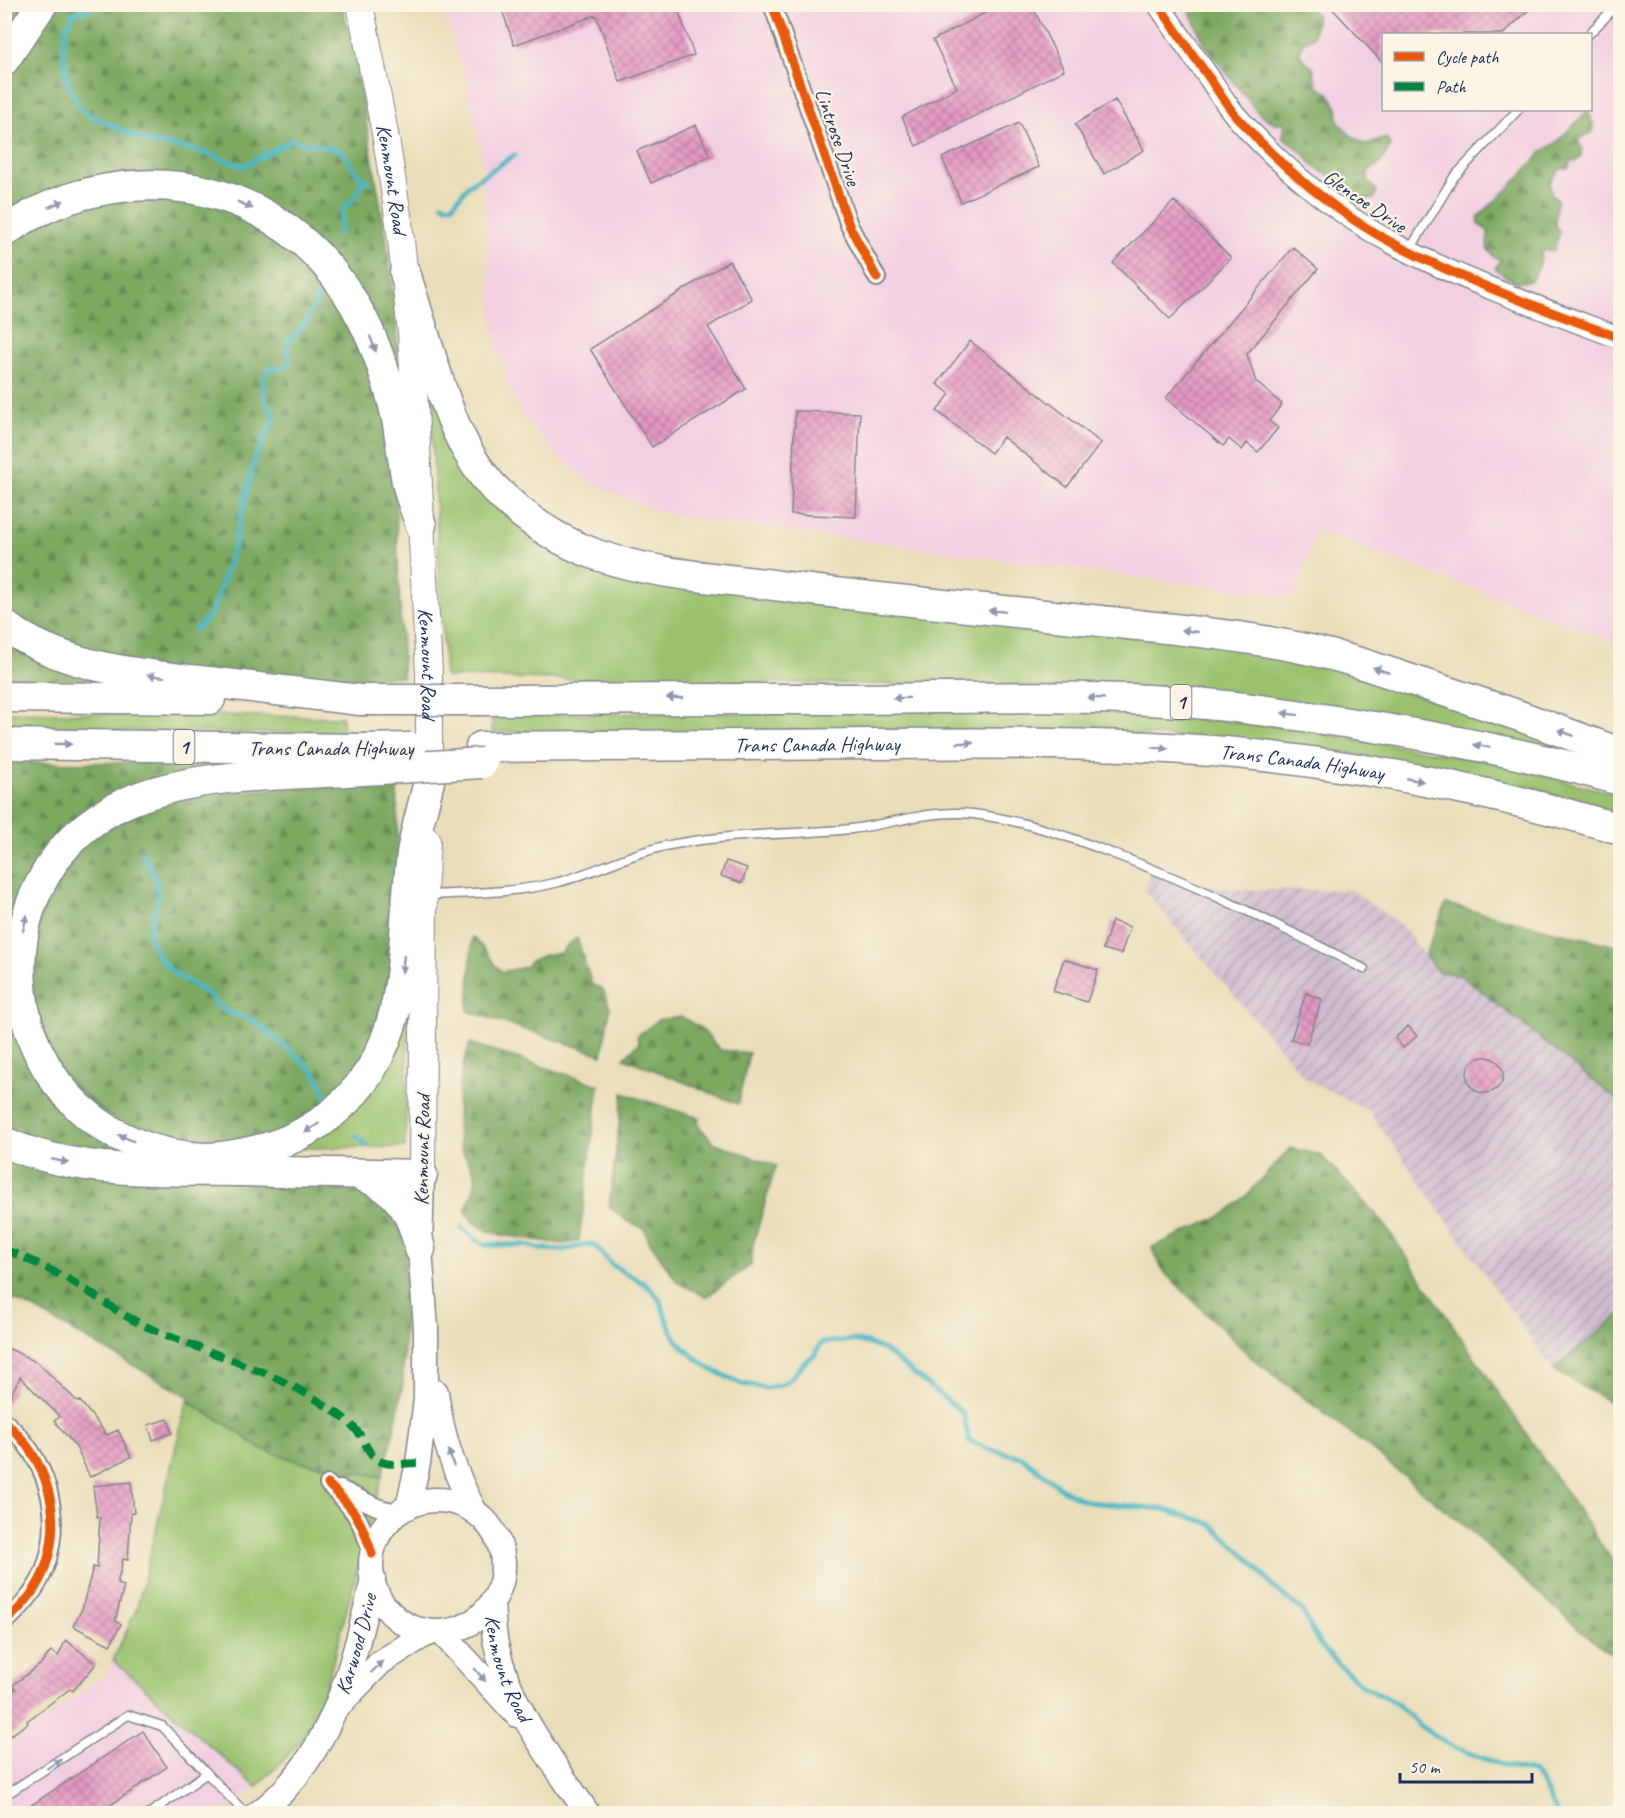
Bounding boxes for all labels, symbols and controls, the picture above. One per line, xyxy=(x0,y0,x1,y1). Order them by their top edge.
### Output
legend xyxy=(1382,33,1592,111)
text: Cycle path xyxy=(1436,46,1499,68)
text: Path xyxy=(1436,76,1466,98)
street label: Lintrose Drive xyxy=(809,85,867,190)
street label: Kenmount Road xyxy=(370,122,414,239)
street label: Glencoe Drive xyxy=(1318,164,1413,239)
one-way arrow xyxy=(47,199,65,209)
one-way arrow xyxy=(236,201,254,210)
one-way arrow xyxy=(368,336,378,354)
one-way arrow xyxy=(987,606,1006,615)
street label: Kenmount Road xyxy=(413,607,442,722)
one-way arrow xyxy=(1181,627,1200,636)
one-way arrow xyxy=(1372,664,1390,674)
one-way arrow xyxy=(146,671,165,680)
road number: 1 xyxy=(1170,685,1192,719)
one-way arrow xyxy=(665,693,684,703)
one-way arrow xyxy=(891,693,910,702)
one-way arrow xyxy=(1086,693,1105,702)
one-way arrow xyxy=(1280,709,1299,718)
one-way arrow xyxy=(1557,727,1575,737)
road number: 1 xyxy=(174,730,195,764)
street label: Trans Canada Highway xyxy=(734,731,901,758)
street label: Trans Canada Highway xyxy=(249,735,415,761)
one-way arrow xyxy=(955,739,974,748)
street label: Trans Canada Highway xyxy=(1219,739,1388,786)
one-way arrow xyxy=(53,740,72,749)
one-way arrow xyxy=(1473,741,1492,750)
one-way arrow xyxy=(1150,744,1169,753)
one-way arrow xyxy=(1406,776,1425,785)
one-way arrow xyxy=(21,914,31,932)
one-way arrow xyxy=(398,954,408,973)
street label: Kenmount Road xyxy=(408,1091,436,1206)
one-way arrow xyxy=(305,1122,321,1134)
one-way arrow xyxy=(116,1133,134,1143)
one-way arrow xyxy=(51,1156,69,1166)
one-way arrow xyxy=(446,1449,456,1467)
street label: Karwood Drive xyxy=(329,1590,382,1698)
street label: Kenmount Road xyxy=(480,1615,539,1730)
one-way arrow xyxy=(369,1661,383,1675)
one-way arrow xyxy=(474,1667,487,1683)
scale bar xyxy=(1400,1746,1532,1784)
text: 50 m xyxy=(1409,1756,1442,1778)
one-way arrow xyxy=(45,1758,61,1770)

